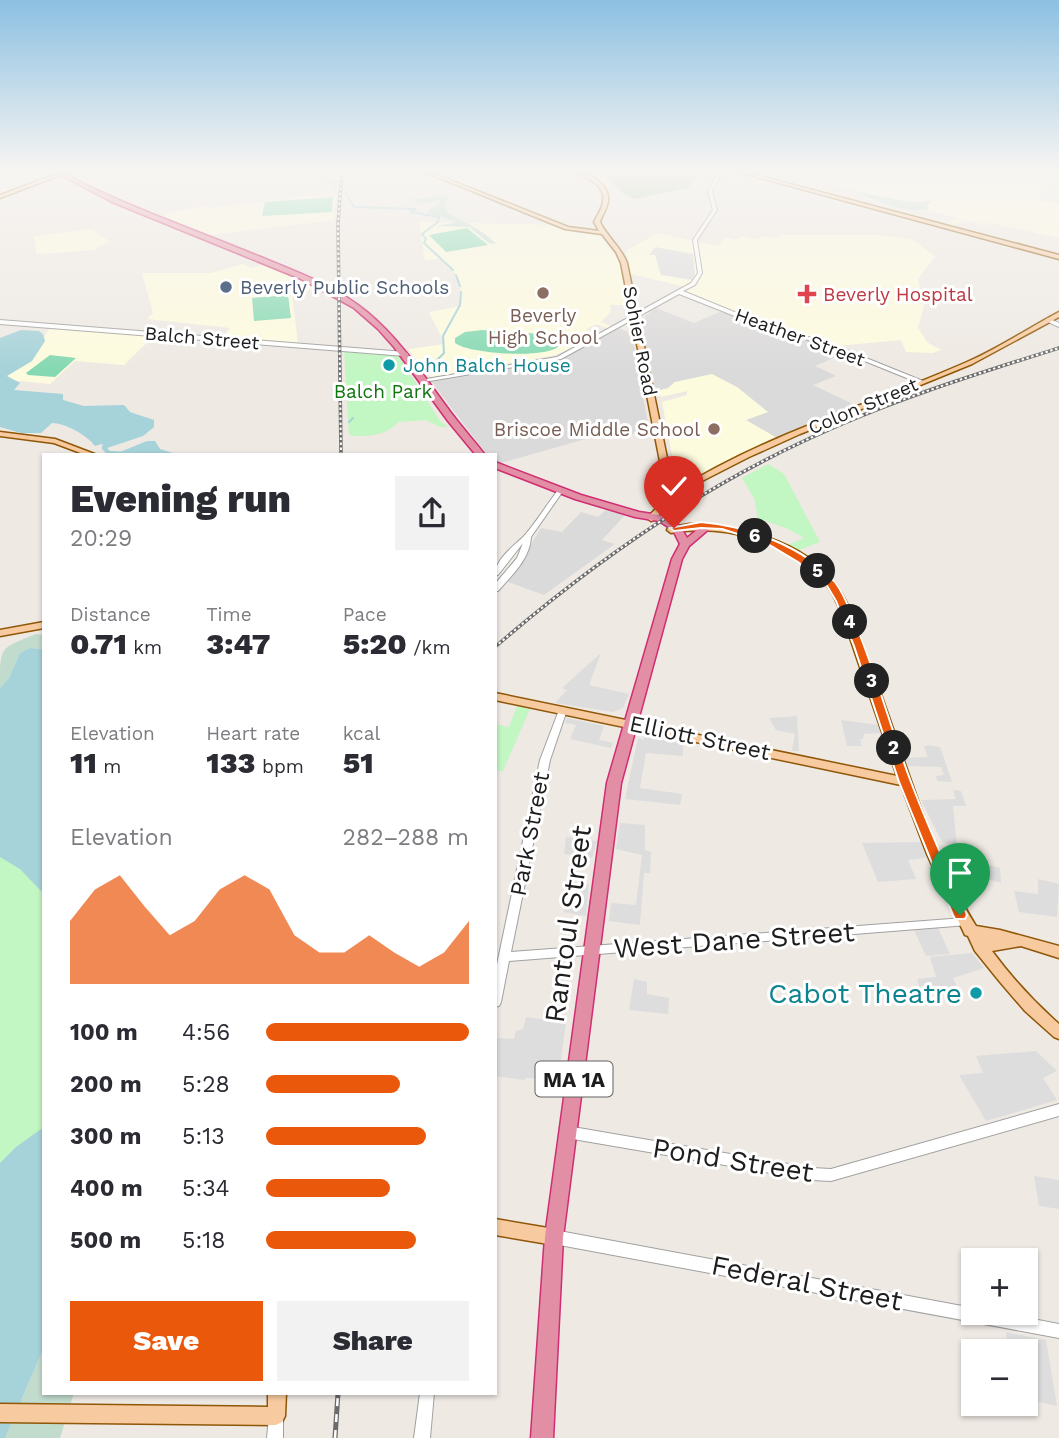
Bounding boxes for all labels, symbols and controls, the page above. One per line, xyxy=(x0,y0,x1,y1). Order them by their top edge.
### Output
place label: Beverly Public Schools xyxy=(240,276,449,299)
marker: Beverly Public Schools xyxy=(218,279,234,295)
place label: Beverly Hospital xyxy=(823,283,973,306)
street label: Sohier Road xyxy=(618,284,662,398)
marker: Beverly Hospital xyxy=(797,284,817,304)
marker: Beverly High School xyxy=(535,285,551,301)
street label: Heather Street xyxy=(732,303,868,371)
place label: Beverly High School xyxy=(488,304,598,349)
street label: Balch Street xyxy=(144,322,260,354)
place label: John Balch House xyxy=(403,354,571,377)
marker: John Balch House xyxy=(381,357,397,373)
street label: Colon Street xyxy=(805,373,921,439)
park label: Balch Park xyxy=(334,380,433,403)
place label: Briscoe Middle School xyxy=(494,418,700,441)
marker: Briscoe Middle School xyxy=(706,421,722,437)
pin xyxy=(644,456,704,528)
icon: check xyxy=(655,467,693,505)
button: share xyxy=(395,476,469,550)
text: Evening run xyxy=(70,477,291,521)
pin: 6 xyxy=(738,518,772,554)
text: 6 xyxy=(749,524,760,547)
text: 20:29 xyxy=(70,525,132,552)
pin: 5 xyxy=(800,554,836,588)
text: 5 xyxy=(812,559,823,582)
text: Distance xyxy=(70,603,151,626)
text: Time xyxy=(206,603,252,626)
text: Pace xyxy=(343,603,387,626)
pin: 4 xyxy=(832,604,868,640)
text: 4 xyxy=(843,610,856,633)
text: 0.71 xyxy=(70,626,127,661)
text: 3:47 xyxy=(206,626,270,661)
text: 5:20 xyxy=(343,626,407,661)
text: km xyxy=(127,636,162,659)
text: /km xyxy=(407,636,451,659)
pin: 3 xyxy=(854,664,890,698)
text: 3 xyxy=(866,669,877,692)
street label: Elliott Street xyxy=(627,710,773,766)
text: Elevation xyxy=(70,722,155,745)
text: Heart rate xyxy=(206,722,300,745)
text: kcal xyxy=(343,722,380,745)
pin: 2 xyxy=(876,730,912,766)
text: 2 xyxy=(888,736,899,759)
text: 11 xyxy=(70,745,97,780)
text: 133 xyxy=(206,745,256,780)
text: 51 xyxy=(343,745,374,780)
text: m xyxy=(97,755,121,778)
text: bpm xyxy=(256,755,304,778)
street label: Park Street xyxy=(505,769,555,898)
street label: Rantoul Street xyxy=(538,823,598,1025)
text: Elevation xyxy=(70,824,173,851)
text: 282–288 m xyxy=(343,824,469,851)
pin xyxy=(930,843,990,915)
icon: arrive xyxy=(941,854,979,892)
street label: West Dane Street xyxy=(612,915,856,965)
place label: Cabot Theatre xyxy=(768,977,962,1010)
marker: Cabot Theatre xyxy=(968,985,984,1001)
text: 100 m xyxy=(70,1019,138,1046)
text: 4:56 xyxy=(182,1019,230,1046)
road number: MA 1A xyxy=(536,1062,612,1096)
text: 200 m xyxy=(70,1071,142,1098)
text: 5:28 xyxy=(182,1071,230,1098)
text: 300 m xyxy=(70,1123,141,1150)
text: 5:13 xyxy=(182,1123,225,1150)
street label: Pond Street xyxy=(650,1131,816,1189)
text: 400 m xyxy=(70,1175,143,1202)
text: 5:34 xyxy=(182,1175,230,1202)
text: 500 m xyxy=(70,1227,141,1254)
text: 5:18 xyxy=(182,1227,225,1254)
street label: Federal Street xyxy=(709,1248,905,1318)
map controls xyxy=(961,1248,1038,1416)
button: + xyxy=(961,1248,1038,1325)
button: Save xyxy=(70,1301,263,1381)
button: Share xyxy=(277,1301,469,1381)
button: − xyxy=(961,1339,1038,1416)

